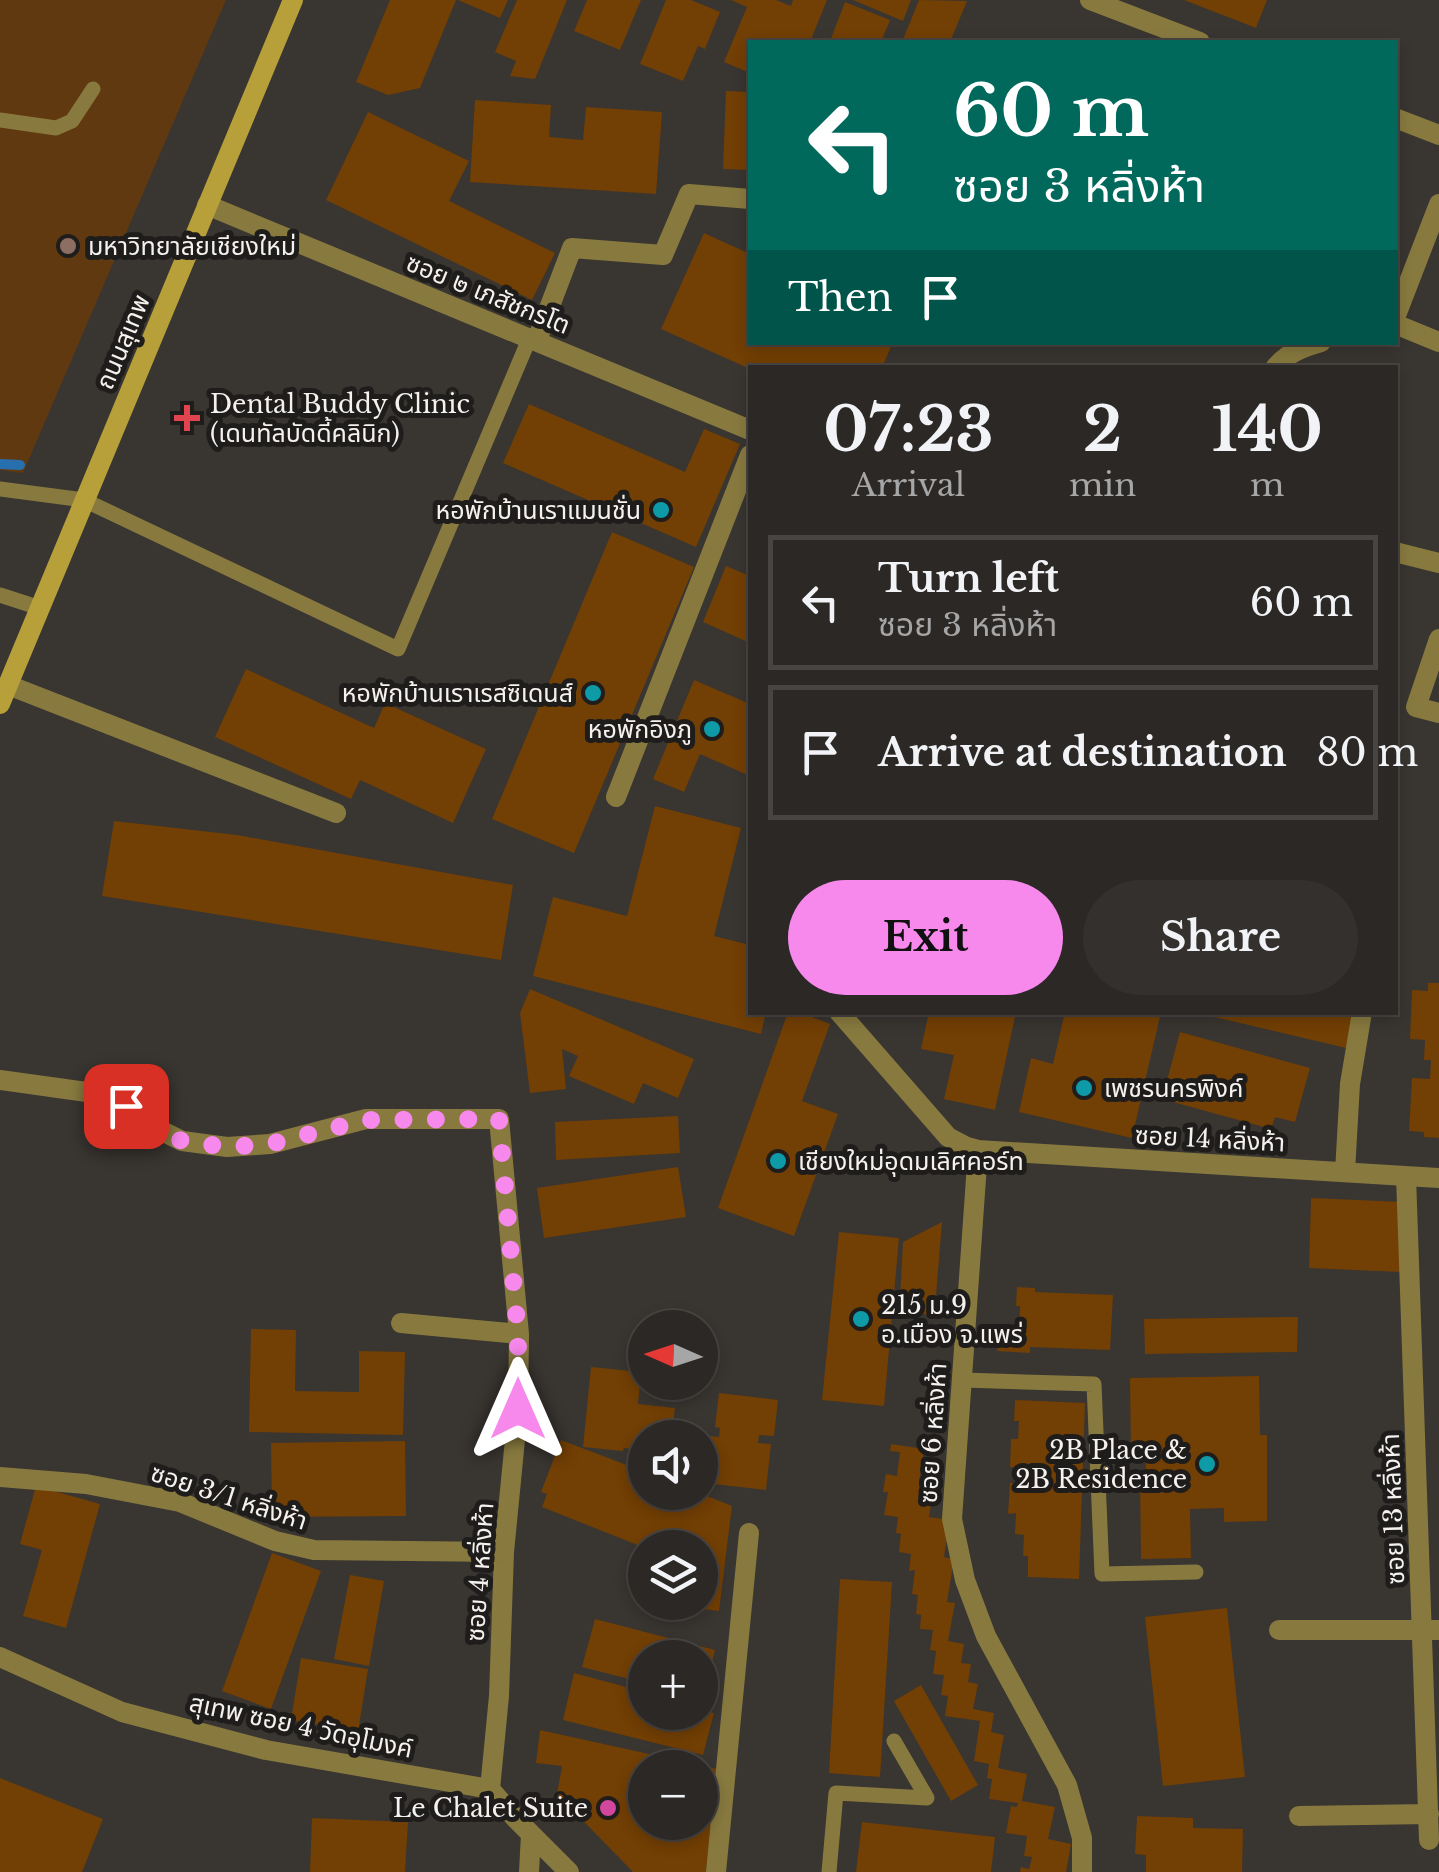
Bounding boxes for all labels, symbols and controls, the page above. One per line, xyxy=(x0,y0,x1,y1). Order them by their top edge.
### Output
text: 60 m xyxy=(953,68,1149,155)
icon: left xyxy=(788,80,918,210)
text: ซอย 3 หลิ่งห้า xyxy=(953,158,1205,214)
place label: มหาวิทยาลัยเชียงใหม่ xyxy=(88,231,296,262)
marker: มหาวิทยาลัยเชียงใหม่ xyxy=(57,235,79,257)
street label: ซอย ๒ เภสัชกรโต xyxy=(402,247,574,341)
icon: arrive xyxy=(913,270,968,325)
text: Then xyxy=(788,274,893,321)
street label: ถนนสุเทพ xyxy=(89,290,157,394)
place label: Dental Buddy Clinic (เดนทัลบัดดี้คลินิก) xyxy=(210,389,470,449)
text: 07:23 xyxy=(823,393,994,467)
text: 2 xyxy=(1083,393,1122,467)
text: 140 xyxy=(1211,393,1323,467)
marker: Dental Buddy Clinic (เดนทัลบัดดี้คลินิก) xyxy=(174,405,200,431)
text: Arrival xyxy=(852,465,965,505)
text: min xyxy=(1069,465,1136,505)
text: m xyxy=(1250,465,1284,505)
place label: หอพักบ้านเราแมนชั่น xyxy=(436,494,641,526)
marker: หอพักบ้านเราแมนชั่น xyxy=(650,499,672,521)
text: Turn left xyxy=(878,555,1059,602)
icon: left xyxy=(793,575,848,630)
text: 60 m xyxy=(1250,579,1353,626)
text: ซอย 3 หลิ่งห้า xyxy=(878,605,1057,645)
place label: หอพักบ้านเราเรสซิเดนส์ xyxy=(342,678,573,709)
marker: หอพักบ้านเราเรสซิเดนส์ xyxy=(582,682,604,704)
place label: หอพักอิงภู xyxy=(588,714,692,745)
marker: หอพักอิงภู xyxy=(701,718,723,740)
icon: arrive xyxy=(793,725,848,780)
text: Arrive at destination xyxy=(878,729,1287,776)
text: 80 m xyxy=(1317,729,1418,776)
button: Exit xyxy=(788,880,1063,995)
button: Share xyxy=(1083,880,1358,995)
pin xyxy=(84,1064,169,1149)
place label: เพชรนครพิงค์ xyxy=(1104,1073,1243,1104)
marker: เพชรนครพิงค์ xyxy=(1073,1077,1095,1099)
icon: arrive xyxy=(99,1079,154,1134)
street label: ซอย 14 หลิ่งห้า xyxy=(1134,1119,1286,1158)
place label: เชียงใหม่อุดมเลิศคอร์ท xyxy=(798,1146,1024,1177)
marker: เชียงใหม่อุดมเลิศคอร์ท xyxy=(767,1150,789,1172)
place label: 215 ม.9 อ.เมือง จ.แพร่ xyxy=(881,1290,1023,1350)
marker: 215 ม.9 อ.เมือง จ.แพร่ xyxy=(850,1308,872,1330)
north arrow xyxy=(628,1310,718,1400)
map controls xyxy=(628,1310,718,1840)
position arrow xyxy=(466,1357,570,1461)
street label: ซอย 6 หลิ่งห้า xyxy=(912,1362,953,1504)
button: sound xyxy=(628,1420,718,1510)
street label: ซอย 13 หลิ่งห้า xyxy=(1374,1433,1411,1585)
place label: 2B Place & 2B Residence xyxy=(1015,1435,1187,1495)
marker: 2B Place & 2B Residence xyxy=(1196,1453,1218,1475)
street label: ซอย 3/1 หลิ่งห้า xyxy=(147,1457,311,1537)
street label: ซอย 4 หลิ่งห้า xyxy=(459,1501,500,1643)
button: layers xyxy=(628,1530,718,1620)
button: + xyxy=(628,1640,718,1730)
street label: สุเทพ ซอย 4 วัดอุโมงค์ xyxy=(187,1687,415,1765)
button: − xyxy=(628,1750,718,1840)
place label: Le Chalet Suite xyxy=(393,1793,588,1824)
marker: Le Chalet Suite xyxy=(597,1797,619,1819)

